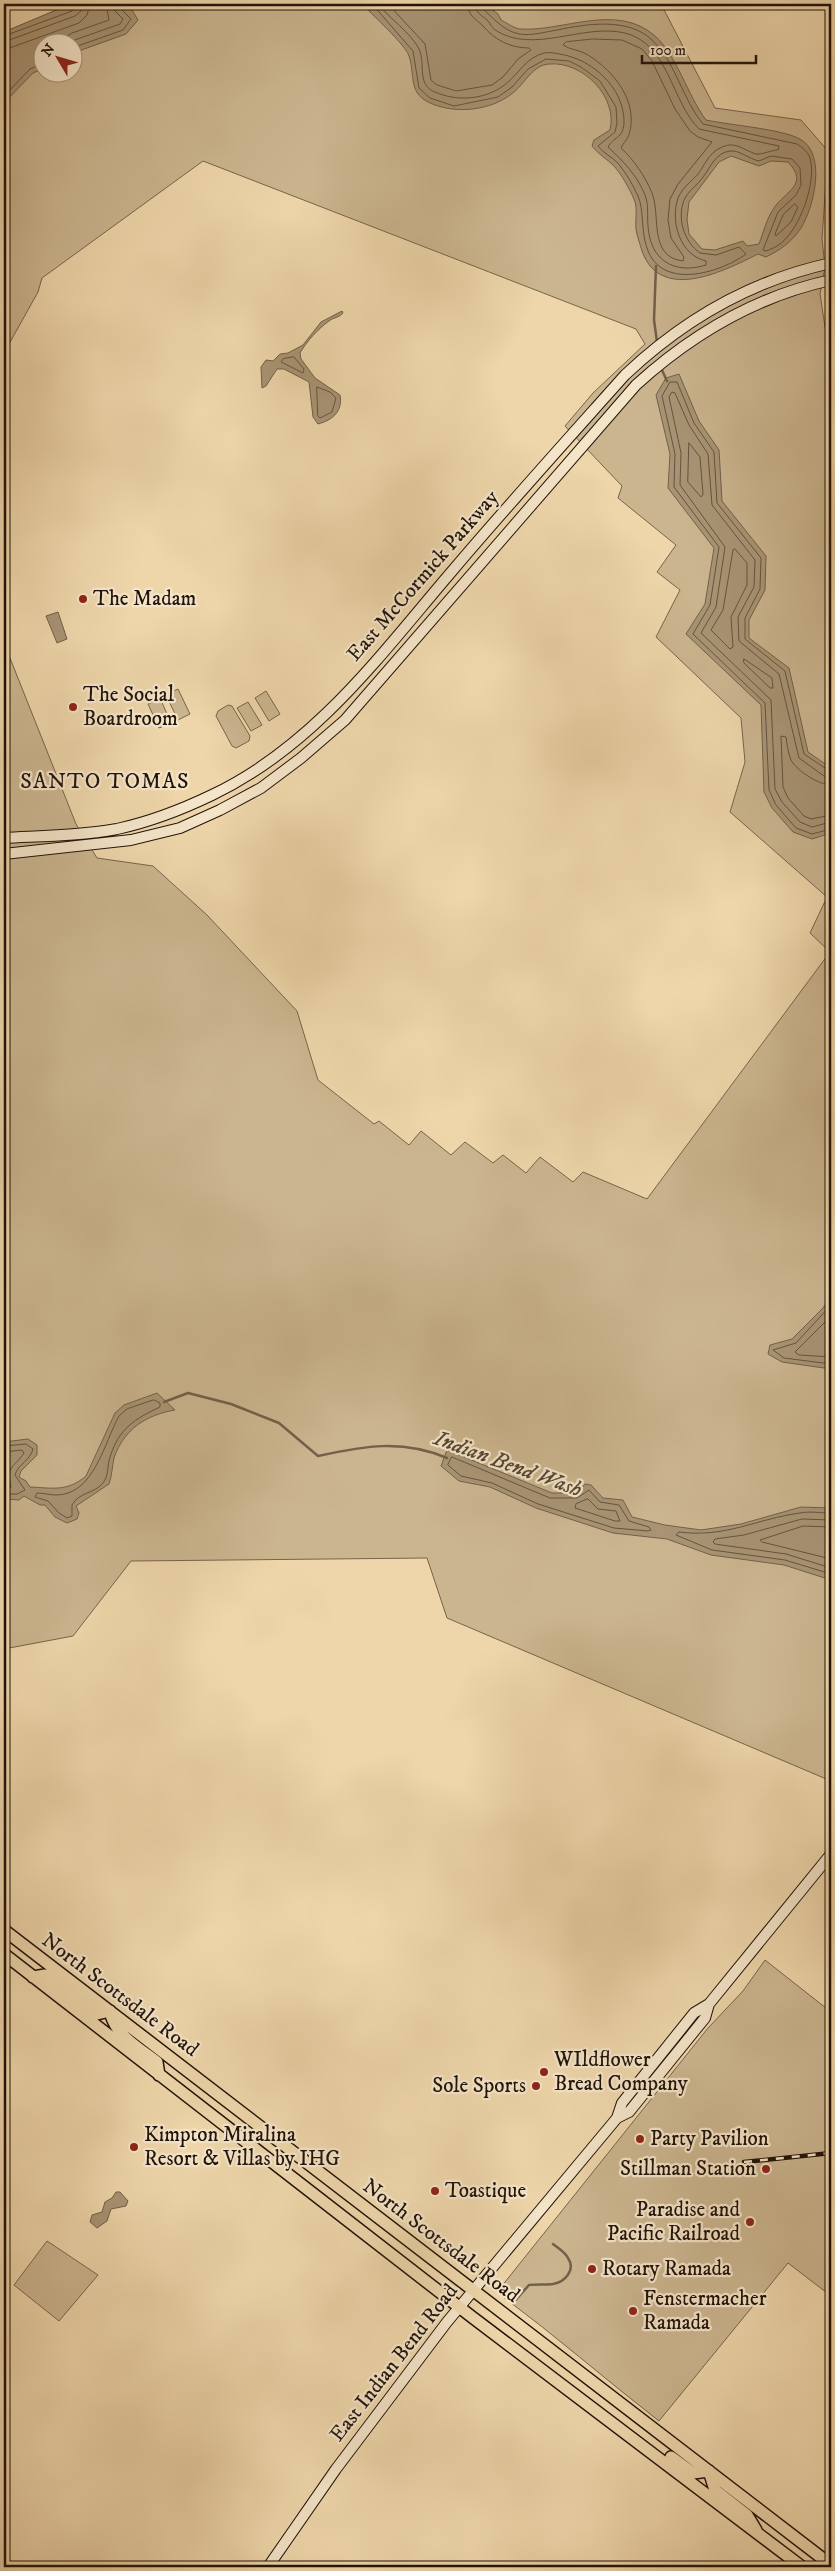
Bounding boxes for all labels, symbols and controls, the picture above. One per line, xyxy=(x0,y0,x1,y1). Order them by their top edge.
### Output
north arrow xyxy=(32,32,82,82)
scale bar xyxy=(642,32,756,64)
text: N xyxy=(38,40,59,61)
text: 100 m xyxy=(650,41,686,60)
street label: East McCormick Parkway xyxy=(342,484,505,667)
place label: The Madam xyxy=(93,586,197,612)
marker: The Madam xyxy=(77,593,89,605)
place label: The Social Boardroom xyxy=(83,682,178,732)
marker: The Social Boardroom xyxy=(67,701,79,713)
district label: SANTO TOMAS xyxy=(20,768,190,795)
water label: Indian Bend Wash xyxy=(428,1424,586,1503)
street label: North Scottsdale Road xyxy=(36,1927,204,2063)
place label: WIldflower Bread Company xyxy=(553,2047,689,2097)
marker: WIldflower Bread Company xyxy=(538,2066,550,2078)
place label: Sole Sports xyxy=(432,2073,526,2099)
marker: Sole Sports xyxy=(530,2080,542,2092)
place label: Kimpton Miralina Resort & Villas by IHG xyxy=(144,2122,340,2172)
place label: Party Pavilion xyxy=(650,2126,769,2152)
marker: Party Pavilion xyxy=(634,2133,646,2145)
marker: Kimpton Miralina Resort & Villas by IHG xyxy=(128,2141,140,2153)
place label: Stillman Station xyxy=(620,2156,756,2182)
marker: Stillman Station xyxy=(760,2163,772,2175)
street label: North Scottsdale Road xyxy=(357,2173,525,2309)
place label: Toastique xyxy=(445,2178,526,2204)
marker: Toastique xyxy=(429,2185,441,2197)
place label: Paradise and Pacific Railroad xyxy=(607,2197,741,2247)
marker: Paradise and Pacific Railroad xyxy=(744,2216,756,2228)
place label: Rotary Ramada xyxy=(602,2256,731,2282)
marker: Rotary Ramada xyxy=(586,2263,598,2275)
street label: East Indian Bend Road xyxy=(324,2278,464,2447)
place label: Fenstermacher Ramada xyxy=(643,2286,767,2336)
marker: Fenstermacher Ramada xyxy=(627,2305,639,2317)

